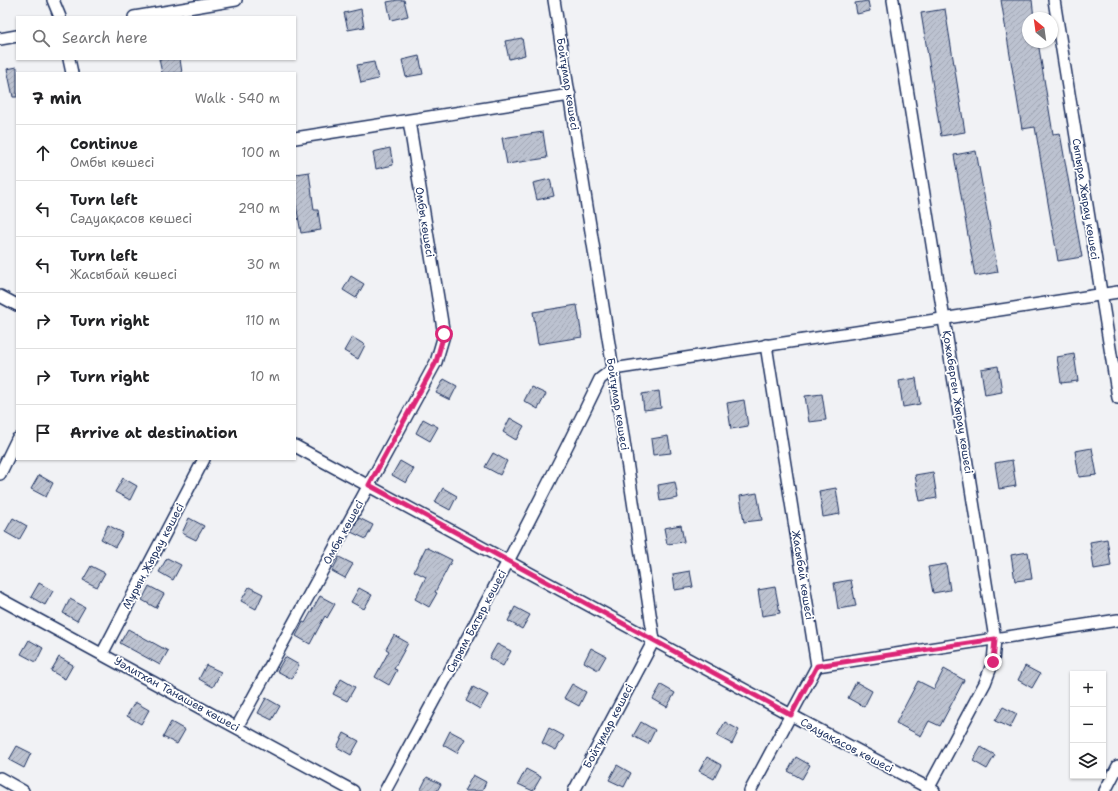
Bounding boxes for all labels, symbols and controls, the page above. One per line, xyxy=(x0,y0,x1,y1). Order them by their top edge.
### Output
north arrow xyxy=(1022,12,1058,48)
search box xyxy=(16,16,296,60)
icon: search xyxy=(30,27,52,49)
text: Search here xyxy=(62,28,148,48)
street label: Бойтұмар көшесі xyxy=(553,37,582,132)
text: 7 min xyxy=(32,87,82,109)
text: Walk · 540 m xyxy=(195,90,280,107)
text: Continue xyxy=(70,134,138,154)
street label: Сыпыра Жырау көшесі xyxy=(1068,137,1103,261)
icon: ahead xyxy=(32,142,54,164)
text: 100 m xyxy=(241,144,280,161)
text: Омбы көшесі xyxy=(70,154,154,171)
street label: Омбы көшесі xyxy=(412,186,437,259)
text: Turn left xyxy=(70,190,138,210)
icon: left xyxy=(32,198,54,220)
text: 290 m xyxy=(238,200,280,217)
text: Сәдуақасов көшесі xyxy=(70,210,192,227)
text: Turn left xyxy=(70,246,138,266)
icon: left xyxy=(32,254,54,276)
text: 30 m xyxy=(246,256,280,273)
text: Жасыбай көшесі xyxy=(70,266,177,283)
icon: right xyxy=(32,310,54,332)
text: Turn right xyxy=(70,311,150,331)
text: 110 m xyxy=(245,312,280,329)
route start xyxy=(435,325,453,343)
street label: Қожаберген Жырау көшесі xyxy=(939,329,976,475)
street label: Бойтұмар көшесі xyxy=(603,357,632,452)
icon: right xyxy=(32,366,54,388)
text: Turn right xyxy=(70,367,150,387)
text: 10 m xyxy=(250,368,280,385)
icon: arrive xyxy=(32,422,54,444)
text: Arrive at destination xyxy=(70,423,238,443)
street label: Омбы көшесі xyxy=(320,497,367,567)
street label: Мұрын Жырау көшесі xyxy=(119,501,188,612)
street label: Жасыбай көшесі xyxy=(788,529,817,621)
street label: Сырым Батыр көшесі xyxy=(443,567,510,675)
route end xyxy=(984,653,1002,671)
street label: Уәлитхан Танашев көшесі xyxy=(111,654,242,735)
map controls xyxy=(1070,671,1106,779)
button: + xyxy=(1070,671,1106,707)
street label: Бойтұмар көшесі xyxy=(580,681,637,771)
button: − xyxy=(1070,707,1106,743)
street label: Сәдуақасов көшесі xyxy=(798,715,896,776)
button: layers xyxy=(1070,743,1106,779)

